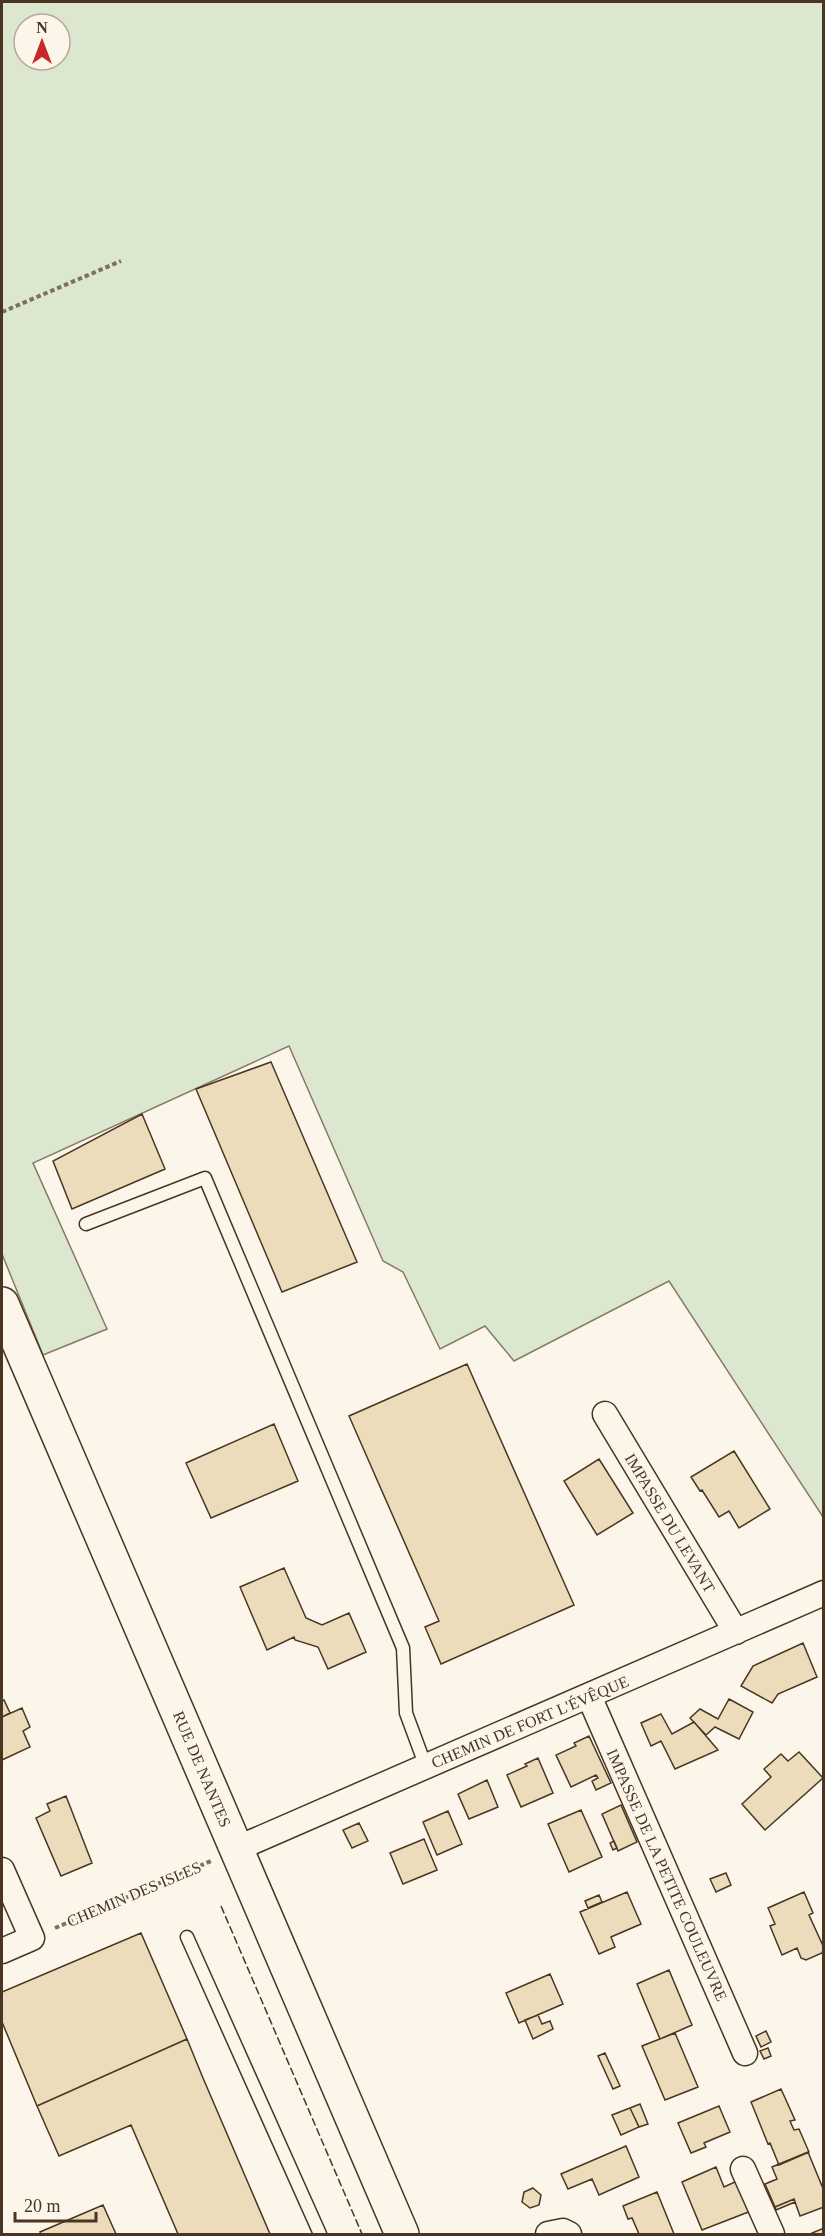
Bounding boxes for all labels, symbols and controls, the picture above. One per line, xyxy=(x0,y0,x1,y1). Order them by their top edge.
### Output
north arrow xyxy=(12,12,72,72)
text: N xyxy=(36,19,48,36)
street label: IMPASSE DU LEVANT xyxy=(622,1450,718,1596)
street label: CHEMIN DE FORT L'ÉVÊQUE xyxy=(428,1672,631,1771)
street label: RUE DE NANTES xyxy=(170,1708,234,1830)
street label: IMPASSE DE LA PETITE COULEUVRE xyxy=(603,1746,731,2004)
street label: CHEMIN DES ISLES xyxy=(64,1858,204,1930)
scale bar xyxy=(15,2185,96,2223)
text: 20 m xyxy=(24,2196,61,2216)

